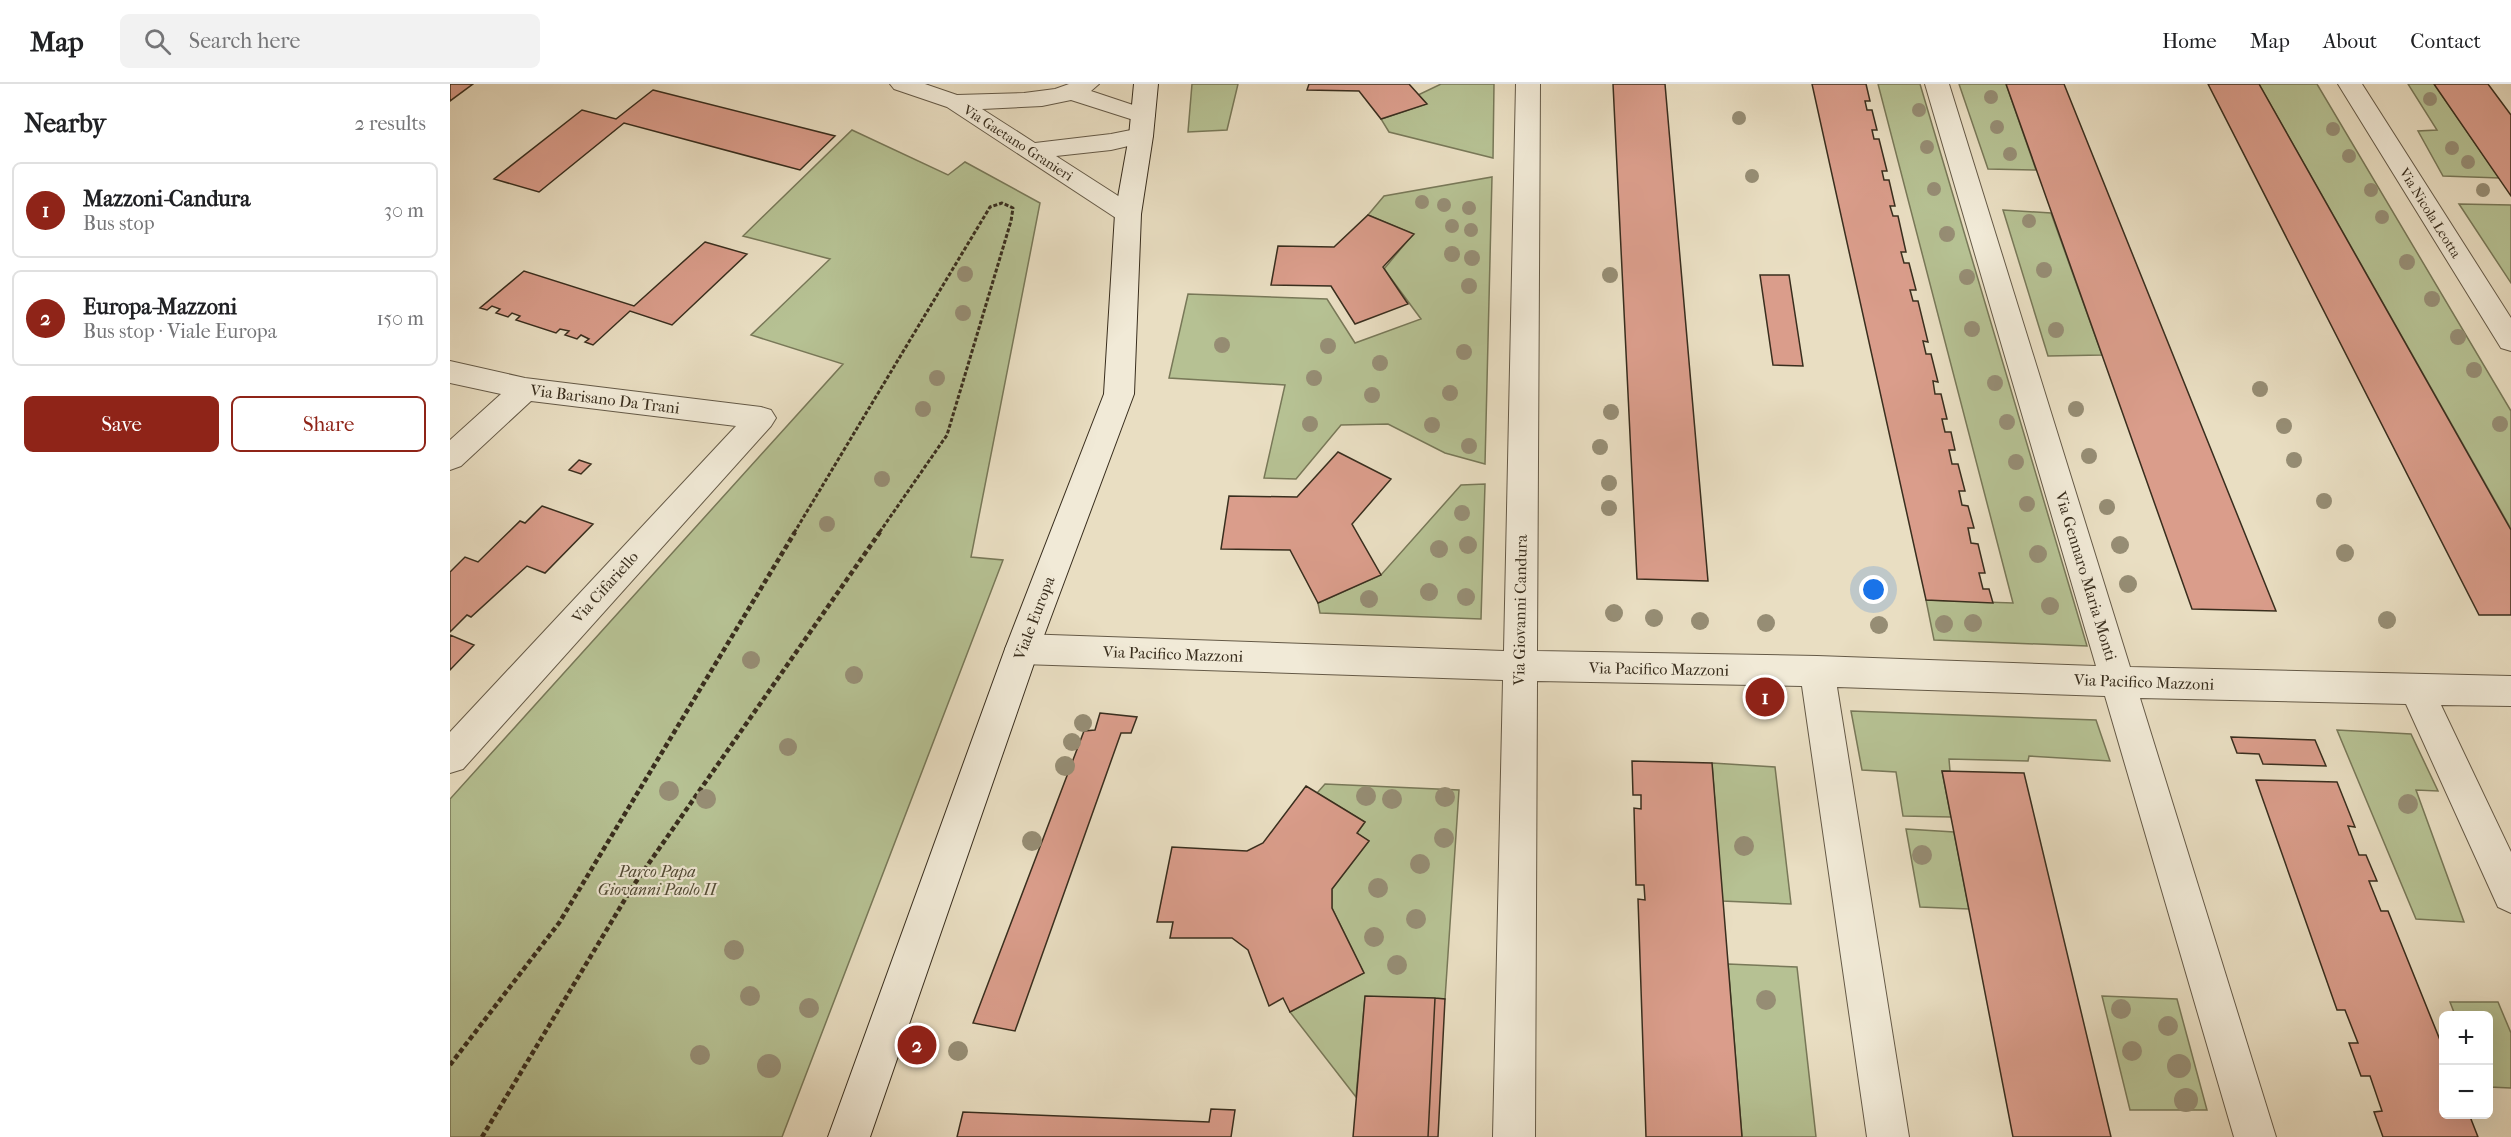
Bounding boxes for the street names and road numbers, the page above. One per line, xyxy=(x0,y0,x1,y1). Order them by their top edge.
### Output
street label: Via Gaetano Granieri xyxy=(959,101,1076,185)
street label: Via Nicola Leotta xyxy=(2395,164,2465,261)
street label: Via Barisano Da Trani xyxy=(528,380,681,418)
street label: Via Gennaro Maria Monti xyxy=(2051,488,2121,663)
street label: Via Giovanni Candura xyxy=(1509,534,1531,687)
street label: Via Cifariello xyxy=(567,547,642,628)
street label: Viale Europa xyxy=(1009,573,1059,663)
street label: Via Pacifico Mazzoni xyxy=(1102,642,1244,666)
street label: Via Pacifico Mazzoni xyxy=(1588,658,1730,680)
street label: Via Pacifico Mazzoni xyxy=(2073,670,2215,694)

